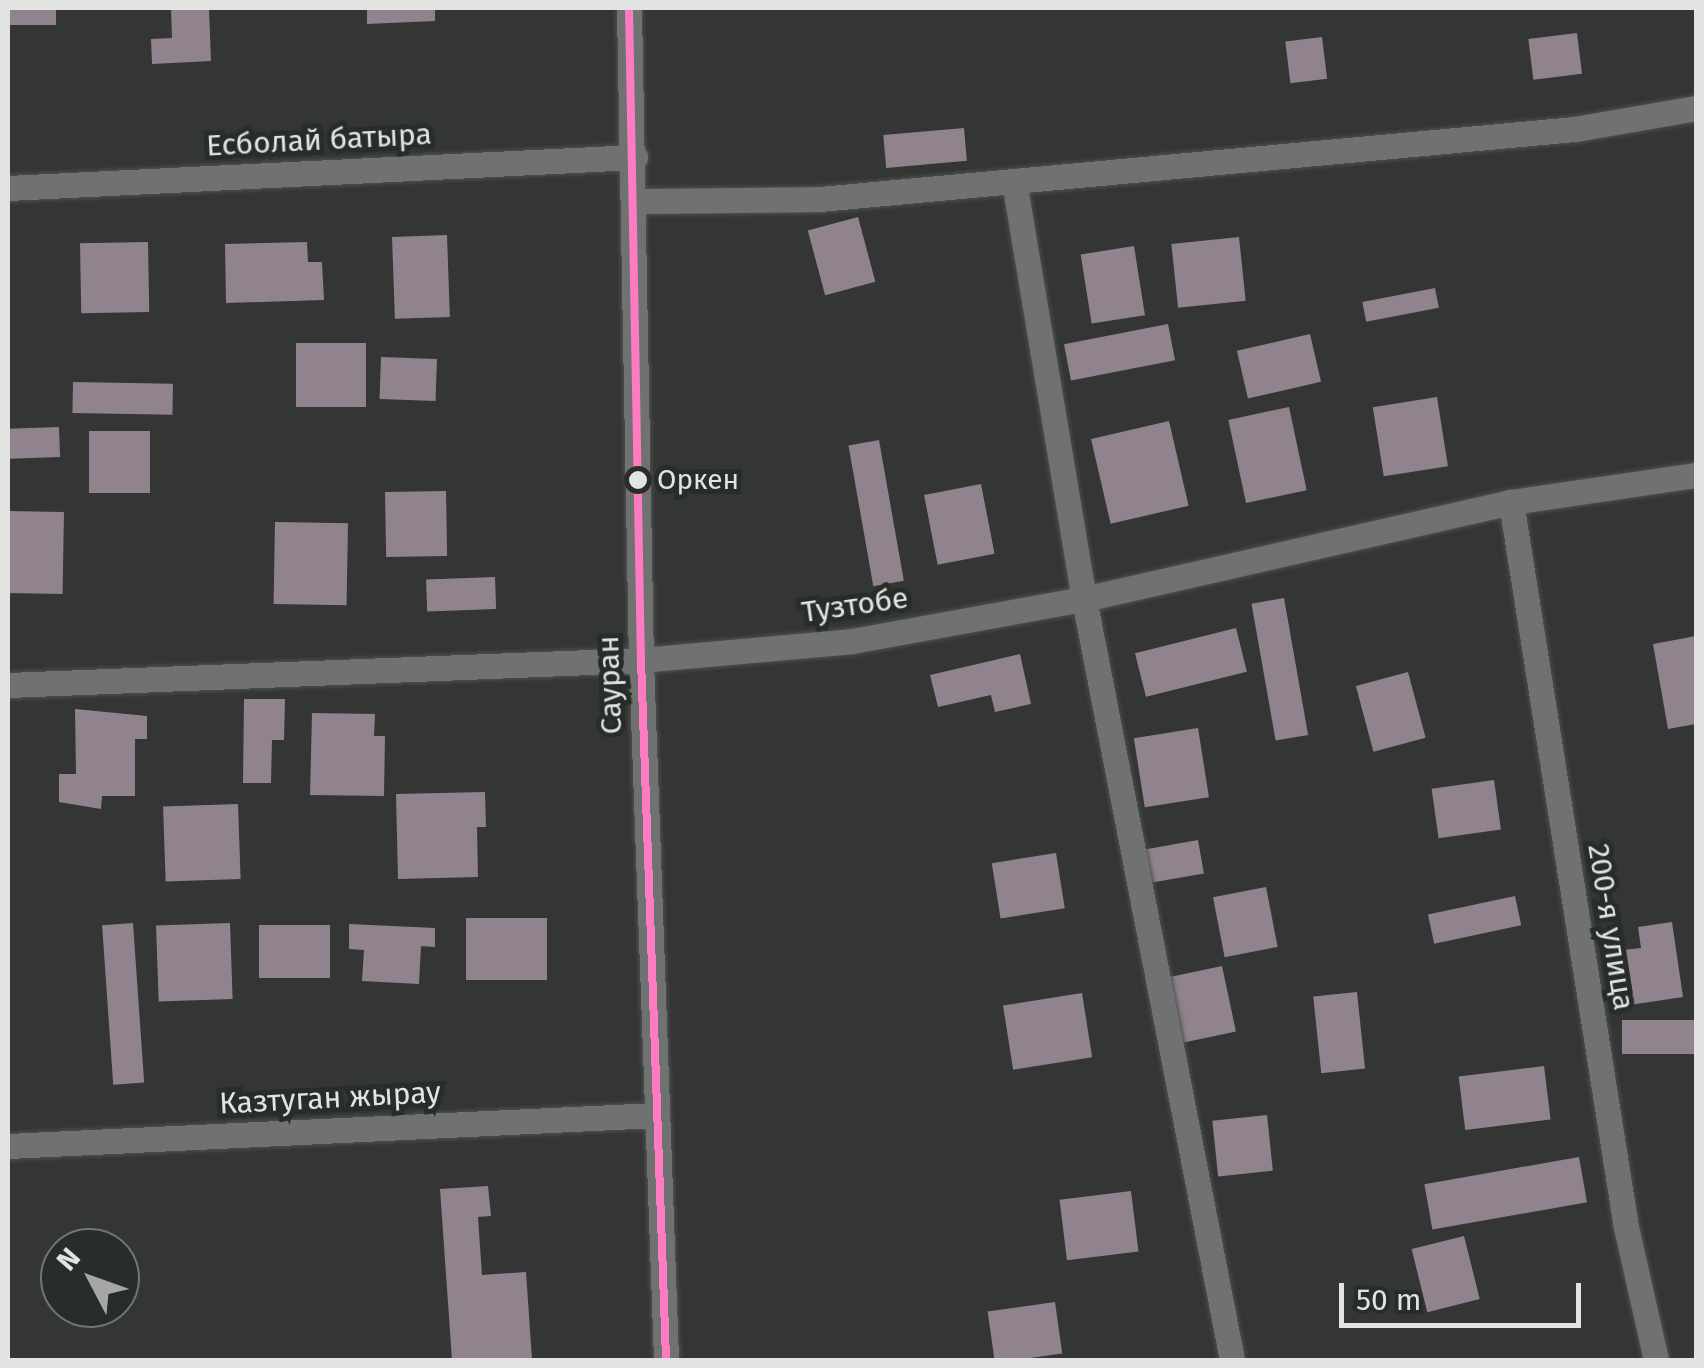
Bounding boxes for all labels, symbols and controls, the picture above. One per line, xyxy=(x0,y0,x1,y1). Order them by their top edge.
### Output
street label: Есболай батыра xyxy=(205,116,433,164)
place label: Оркен xyxy=(657,463,739,497)
marker: Оркен xyxy=(628,470,648,490)
street label: Тузтобе xyxy=(799,580,911,630)
street label: Сауран xyxy=(590,635,630,735)
street label: 200-я улица xyxy=(1580,841,1642,1013)
street label: Казтуган жырау xyxy=(218,1074,442,1122)
north arrow xyxy=(40,1228,140,1328)
text: N xyxy=(50,1241,87,1277)
scale bar xyxy=(1344,1263,1586,1325)
text: 50 m xyxy=(1356,1282,1421,1318)

